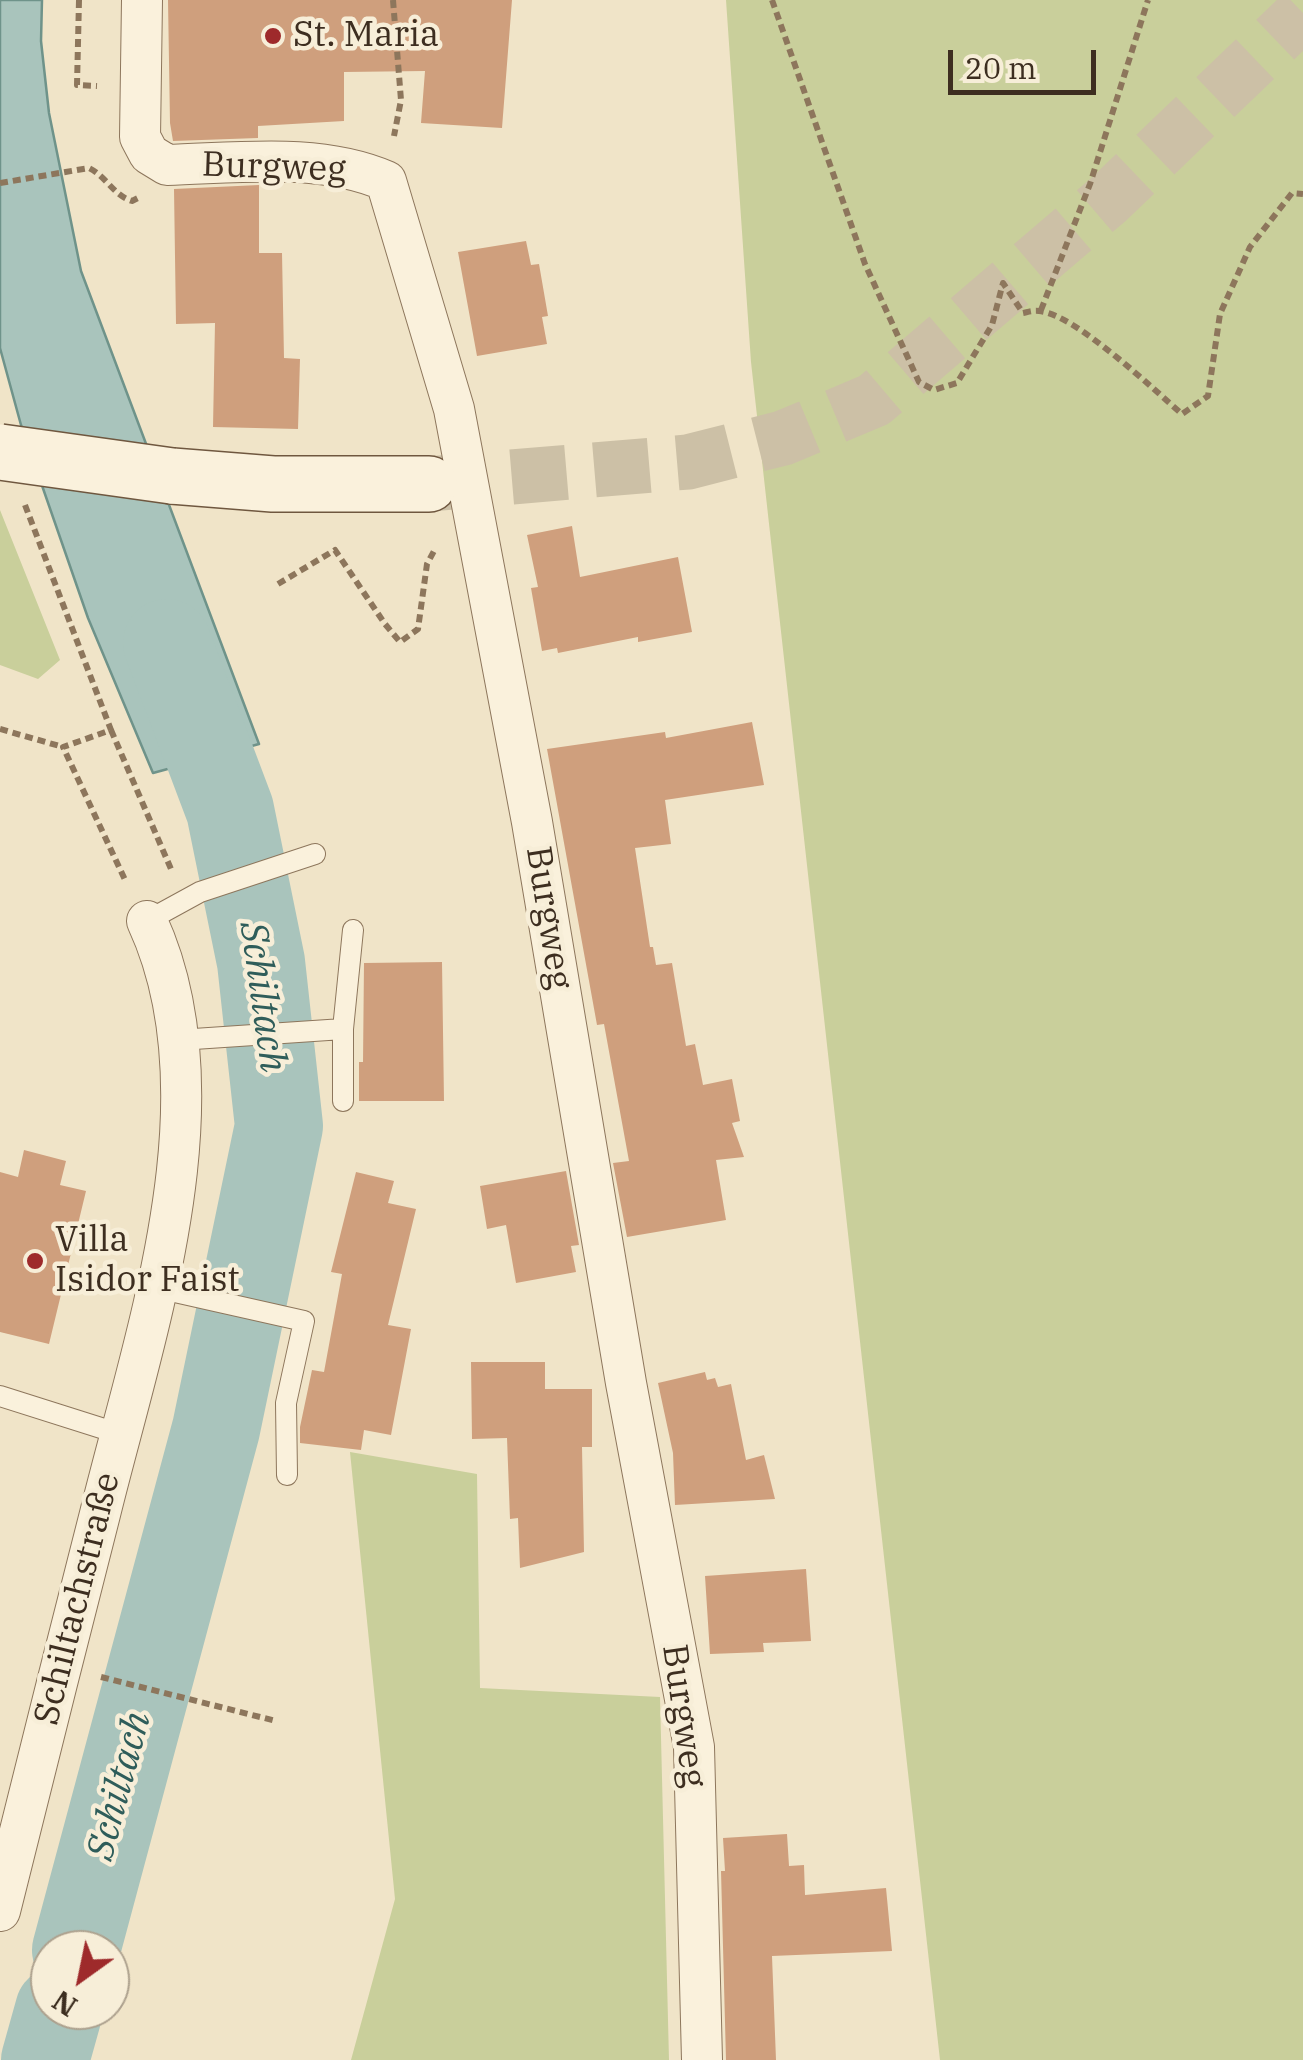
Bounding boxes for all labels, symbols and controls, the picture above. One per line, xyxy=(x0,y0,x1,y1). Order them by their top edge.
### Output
place label: St. Maria xyxy=(293,15,439,57)
marker: St. Maria xyxy=(262,25,284,47)
scale bar xyxy=(953,30,1100,92)
text: 20 m xyxy=(965,48,1037,87)
street label: Burgweg xyxy=(201,144,347,192)
street label: Burgweg xyxy=(516,844,580,992)
water label: Schiltach xyxy=(229,919,295,1075)
place label: Villa Isidor Faist xyxy=(55,1220,240,1302)
marker: Villa Isidor Faist xyxy=(24,1250,46,1272)
street label: Schiltachstraße xyxy=(26,1469,130,1729)
street label: Burgweg xyxy=(652,1642,714,1790)
water label: Schiltach xyxy=(78,1707,162,1865)
north arrow xyxy=(30,1930,130,2030)
text: N xyxy=(45,1982,84,2025)

